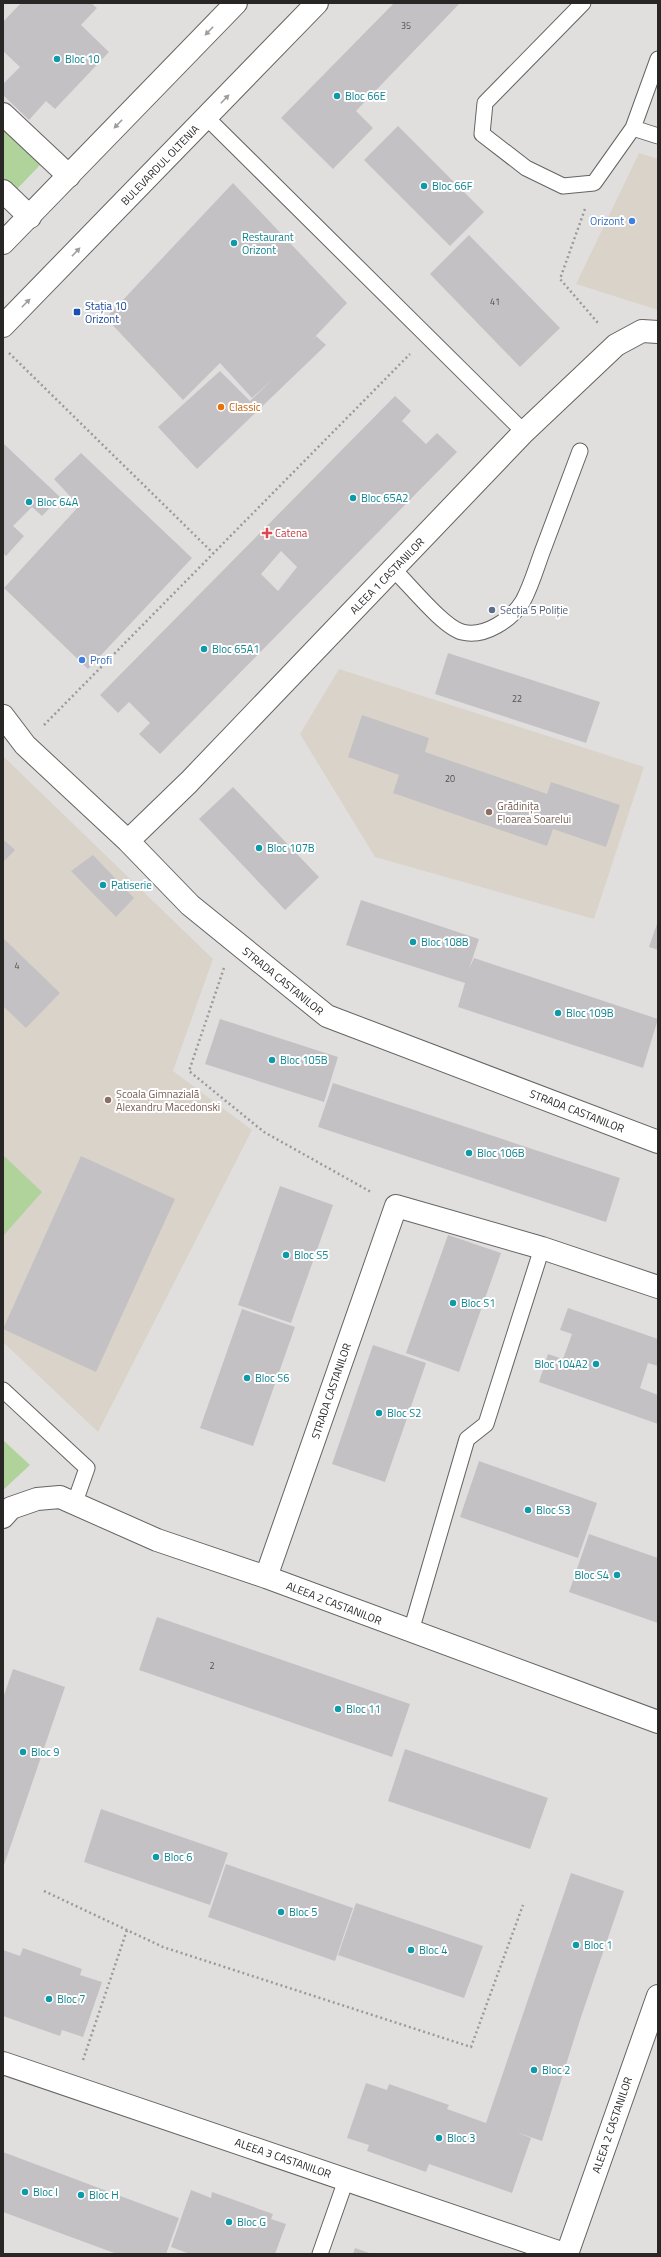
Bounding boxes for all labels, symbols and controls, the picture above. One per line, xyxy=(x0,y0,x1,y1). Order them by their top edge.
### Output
house number: 35 xyxy=(401,19,411,32)
one-way arrow xyxy=(204,26,214,36)
place label: Bloc 10 xyxy=(65,51,100,67)
marker: Bloc 10 xyxy=(52,54,62,64)
place label: Bloc 66E xyxy=(345,88,386,104)
marker: Bloc 66E xyxy=(332,91,342,101)
one-way arrow xyxy=(220,94,230,104)
one-way arrow xyxy=(114,119,123,129)
street label: BULEVARDUL OLTENIA xyxy=(117,121,203,209)
place label: Bloc 66F xyxy=(432,178,473,194)
marker: Bloc 66F xyxy=(419,181,429,191)
place label: Orizont xyxy=(590,213,624,229)
marker: Orizont xyxy=(627,216,637,226)
place label: Restaurant Orizont xyxy=(242,229,294,258)
marker: Restaurant Orizont xyxy=(229,238,239,248)
one-way arrow xyxy=(71,247,80,257)
house number: 41 xyxy=(490,295,500,308)
one-way arrow xyxy=(21,298,31,308)
place label: Stația 10 Orizont xyxy=(85,298,127,327)
marker: Stația 10 Orizont xyxy=(72,307,82,317)
place label: Classic xyxy=(229,399,261,415)
marker: Classic xyxy=(216,402,226,412)
place label: Bloc 65A2 xyxy=(361,490,408,506)
marker: Bloc 65A2 xyxy=(348,493,358,503)
place label: Bloc 64A xyxy=(37,494,79,510)
marker: Bloc 64A xyxy=(24,497,34,507)
place label: Catena xyxy=(275,525,308,541)
marker: Catena xyxy=(262,528,272,538)
street label: ALEEA 1 CASTANILOR xyxy=(346,534,428,618)
place label: Secția 5 Poliție xyxy=(500,602,569,618)
marker: Secția 5 Poliție xyxy=(487,605,497,615)
place label: Bloc 65A1 xyxy=(212,641,259,657)
marker: Bloc 65A1 xyxy=(199,644,209,654)
place label: Profi xyxy=(90,652,112,668)
marker: Profi xyxy=(77,655,87,665)
house number: 22 xyxy=(512,692,522,705)
house number: 20 xyxy=(445,772,455,785)
place label: Grădinița Floarea Soarelui xyxy=(497,798,571,827)
marker: Grădinița Floarea Soarelui xyxy=(484,807,494,817)
place label: Bloc 107B xyxy=(267,840,315,856)
marker: Bloc 107B xyxy=(254,843,264,853)
place label: Patiserie xyxy=(111,877,152,893)
marker: Patiserie xyxy=(98,880,108,890)
place label: Bloc 108B xyxy=(421,934,469,950)
marker: Bloc 108B xyxy=(408,937,418,947)
street label: STRADA CASTANILOR xyxy=(239,943,327,1019)
house number: 4 xyxy=(14,959,20,972)
place label: Bloc 109B xyxy=(566,1005,614,1021)
marker: Bloc 109B xyxy=(553,1008,563,1018)
place label: Bloc 105B xyxy=(280,1052,328,1068)
marker: Bloc 105B xyxy=(267,1055,277,1065)
place label: Școala Gimnazială Alexandru Macedonski xyxy=(116,1086,220,1115)
street label: STRADA CASTANILOR xyxy=(527,1086,627,1137)
marker: Școala Gimnazială Alexandru Macedonski xyxy=(103,1095,113,1105)
place label: Bloc 106B xyxy=(477,1145,525,1161)
marker: Bloc 106B xyxy=(464,1148,474,1158)
place label: Bloc S5 xyxy=(294,1247,328,1263)
marker: Bloc S5 xyxy=(281,1250,291,1260)
place label: Bloc S1 xyxy=(461,1295,495,1311)
marker: Bloc S1 xyxy=(448,1298,458,1308)
street label: STRADA CASTANILOR xyxy=(307,1341,355,1441)
place label: Bloc 104A2 xyxy=(534,1356,588,1372)
marker: Bloc 104A2 xyxy=(591,1359,601,1369)
place label: Bloc S6 xyxy=(255,1370,289,1386)
marker: Bloc S6 xyxy=(242,1373,252,1383)
place label: Bloc S2 xyxy=(387,1405,421,1421)
marker: Bloc S2 xyxy=(374,1408,384,1418)
place label: Bloc S3 xyxy=(536,1502,570,1518)
marker: Bloc S3 xyxy=(523,1505,533,1515)
place label: Bloc S4 xyxy=(575,1567,609,1583)
marker: Bloc S4 xyxy=(612,1570,622,1580)
street label: ALEEA 2 CASTANILOR xyxy=(284,1577,384,1629)
house number: 2 xyxy=(209,1659,215,1672)
place label: Bloc 11 xyxy=(346,1701,381,1717)
marker: Bloc 11 xyxy=(333,1704,343,1714)
place label: Bloc 9 xyxy=(31,1744,60,1760)
marker: Bloc 9 xyxy=(18,1747,28,1757)
place label: Bloc 6 xyxy=(164,1849,193,1865)
marker: Bloc 6 xyxy=(151,1852,161,1862)
place label: Bloc 5 xyxy=(289,1904,318,1920)
marker: Bloc 5 xyxy=(276,1907,286,1917)
place label: Bloc 1 xyxy=(584,1937,613,1953)
marker: Bloc 1 xyxy=(571,1940,581,1950)
place label: Bloc 4 xyxy=(419,1942,448,1958)
marker: Bloc 4 xyxy=(406,1945,416,1955)
place label: Bloc 7 xyxy=(57,1991,86,2007)
marker: Bloc 7 xyxy=(44,1994,54,2004)
place label: Bloc 2 xyxy=(542,2062,571,2078)
marker: Bloc 2 xyxy=(529,2065,539,2075)
street label: ALEEA 2 CASTANILOR xyxy=(588,2074,636,2175)
place label: Bloc 3 xyxy=(447,2130,476,2146)
marker: Bloc 3 xyxy=(434,2133,444,2143)
street label: ALEEA 3 CASTANILOR xyxy=(233,2134,334,2182)
place label: Bloc I xyxy=(33,2184,58,2200)
marker: Bloc I xyxy=(20,2187,30,2197)
place label: Bloc H xyxy=(89,2187,119,2203)
marker: Bloc H xyxy=(76,2190,86,2200)
place label: Bloc G xyxy=(237,2214,266,2230)
marker: Bloc G xyxy=(224,2217,234,2227)

